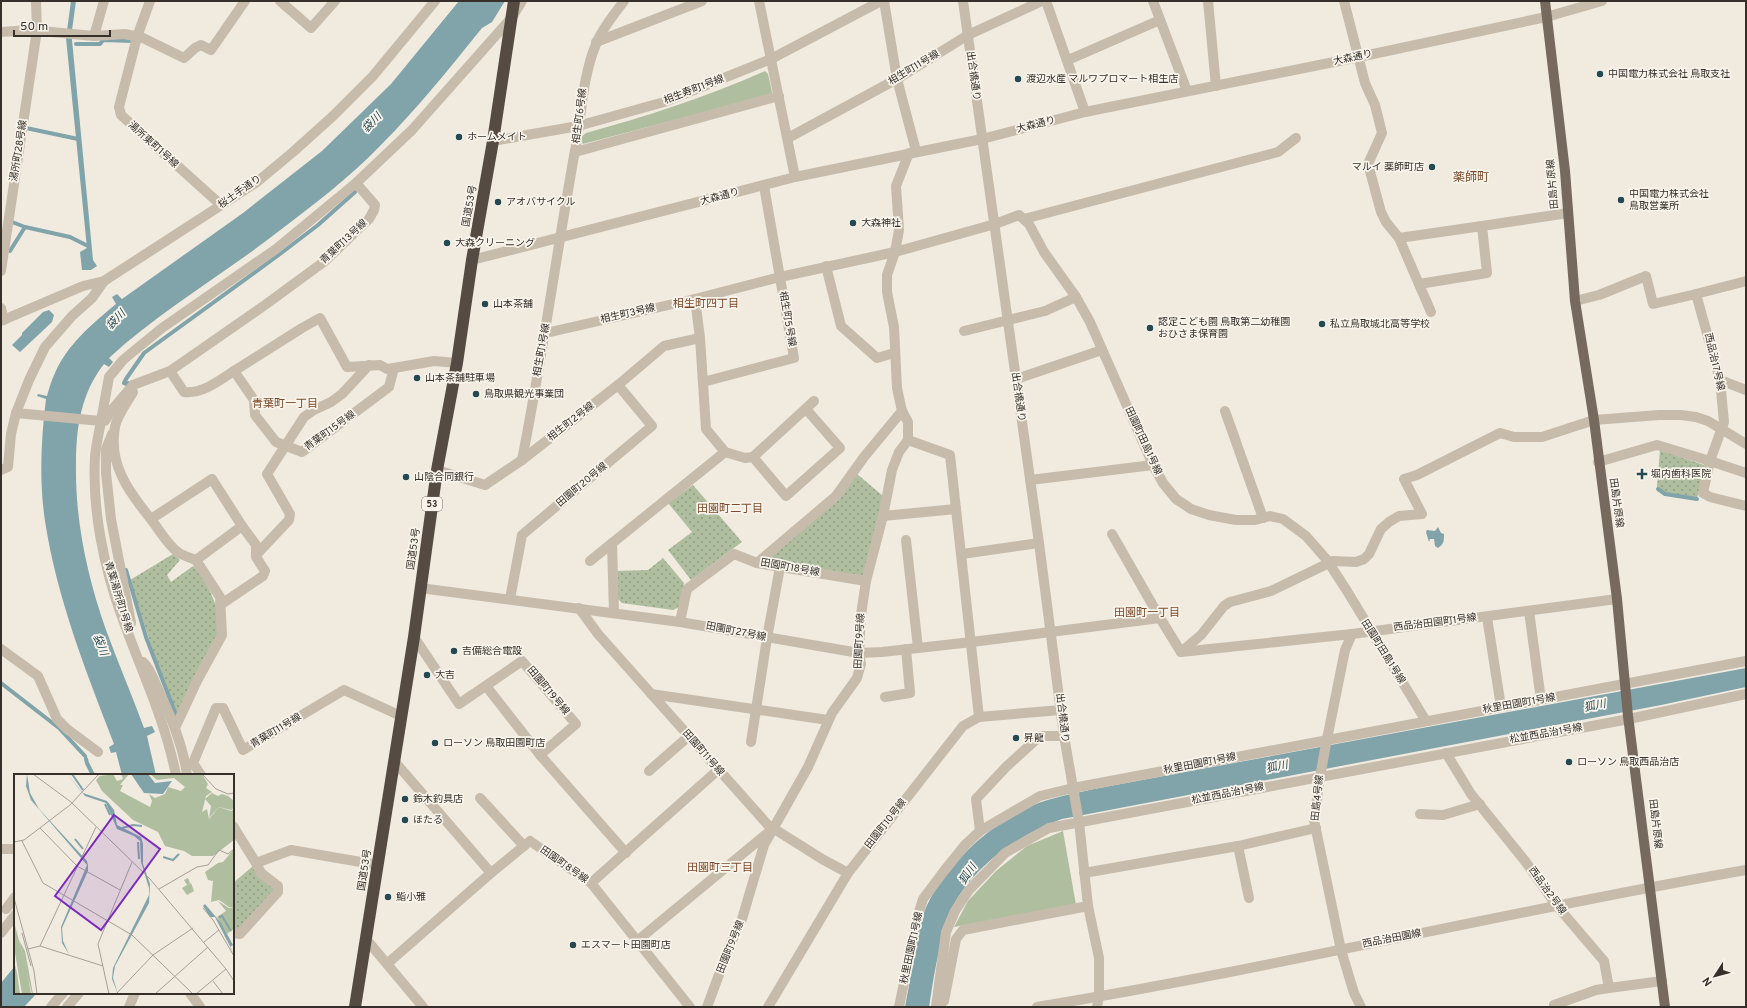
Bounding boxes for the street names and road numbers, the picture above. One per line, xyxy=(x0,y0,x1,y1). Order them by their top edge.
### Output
street label: 大森通り xyxy=(1332,47,1374,69)
street label: 相生町11号線 xyxy=(886,48,942,88)
street label: 出合橋通り xyxy=(963,50,983,102)
street label: 相生寿町1号線 xyxy=(662,73,726,107)
street label: 相生町6号線 xyxy=(570,87,590,145)
street label: 大森通り xyxy=(1015,114,1057,136)
street label: 湯所町28号線 xyxy=(8,119,30,183)
street label: 湯所東町1号線 xyxy=(125,119,181,171)
street label: 田島片原線 xyxy=(1544,159,1562,209)
street label: 桜土手通り xyxy=(216,172,264,212)
street label: 国道53号 xyxy=(460,184,480,228)
street label: 大森通り xyxy=(699,186,741,208)
street label: 青葉町13号線 xyxy=(318,217,370,267)
street label: 相生町5号線 xyxy=(776,290,798,348)
street label: 相生町3号線 xyxy=(599,301,657,327)
street label: 相生町1号線 xyxy=(531,322,553,378)
street label: 西品治17号線 xyxy=(1701,332,1727,392)
street label: 出合橋通り xyxy=(1008,371,1028,423)
street label: 相生町2号線 xyxy=(545,400,597,444)
street label: 田園町田島1号線 xyxy=(1122,405,1164,477)
street label: 青葉町15号線 xyxy=(302,408,358,454)
street label: 田園町20号線 xyxy=(554,460,610,510)
street label: 田島片原線 xyxy=(1606,477,1626,529)
road number: 53 xyxy=(422,497,442,511)
street label: 国道53号 xyxy=(405,527,423,571)
street label: 田園町18号線 xyxy=(759,556,821,580)
street label: 青葉湯所町1号線 xyxy=(101,560,135,634)
street label: 西品治田園町1号線 xyxy=(1393,611,1477,635)
street label: 田園町9号線 xyxy=(852,613,868,669)
street label: 田園町田島1号線 xyxy=(1358,617,1408,687)
street label: 田園町27号線 xyxy=(705,620,767,644)
street label: 田園町19号線 xyxy=(524,664,572,718)
street label: 秋里田園町1号線 xyxy=(1482,691,1556,717)
street label: 出合橋通り xyxy=(1053,692,1071,744)
street label: 青葉町11号線 xyxy=(248,711,304,751)
street label: 松並西品治1号線 xyxy=(1509,721,1583,747)
street label: 田園町11号線 xyxy=(679,727,727,779)
street label: 秋里田園町1号線 xyxy=(1163,751,1237,777)
street label: 田島4号線 xyxy=(1309,774,1327,822)
street label: 松並西品治1号線 xyxy=(1191,781,1265,807)
street label: 田園町10号線 xyxy=(862,796,910,852)
street label: 田島片原線 xyxy=(1646,798,1664,850)
street label: 田園町8号線 xyxy=(537,844,591,886)
street label: 国道53号 xyxy=(355,848,375,892)
street label: 西品治2号線 xyxy=(1525,864,1569,918)
street label: 秋里田園町1号線 xyxy=(898,911,926,985)
street label: 田園町9号線 xyxy=(714,919,748,975)
street label: 西品治田園線 xyxy=(1361,927,1423,951)

